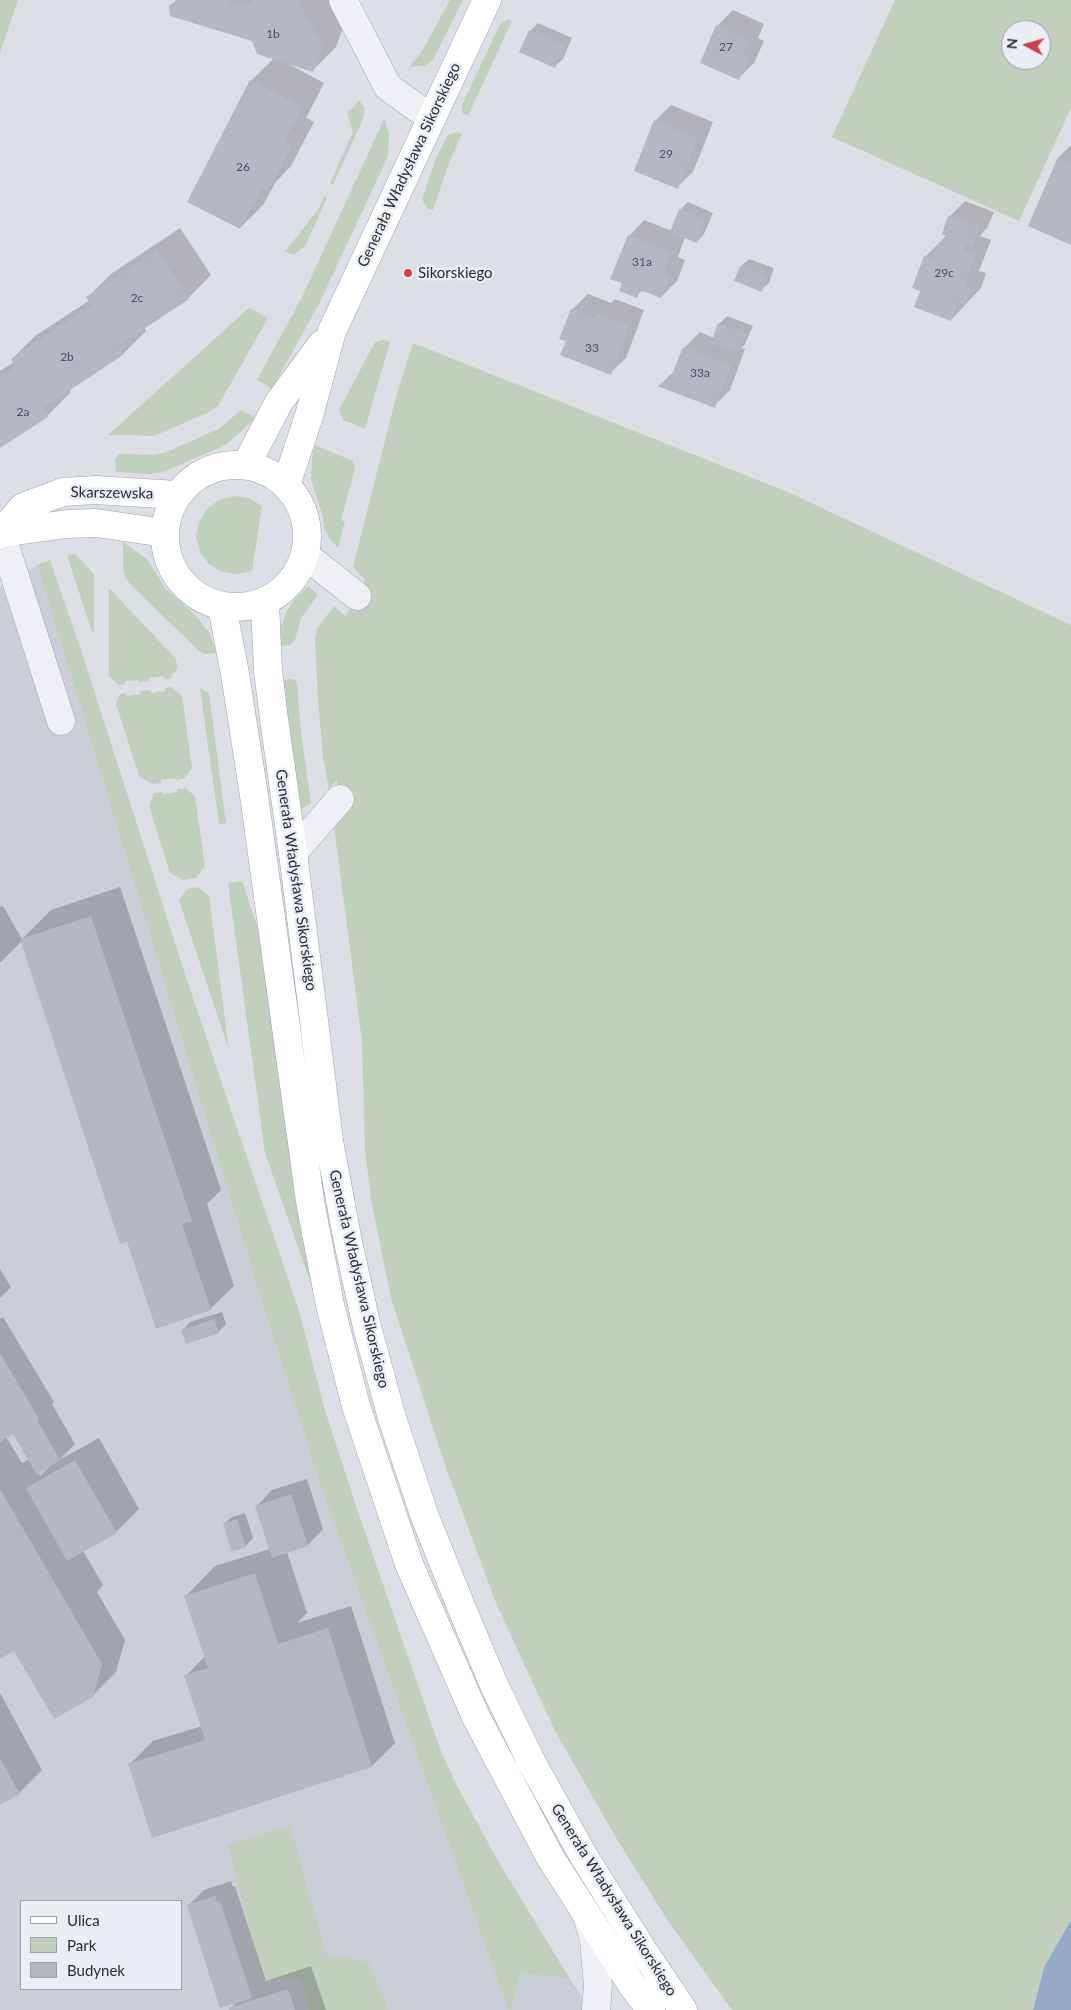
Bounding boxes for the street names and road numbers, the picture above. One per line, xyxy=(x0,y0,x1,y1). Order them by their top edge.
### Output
street label: Generała Władysława Sikorskiego xyxy=(354,60,464,270)
street label: Skarszewska xyxy=(70,483,154,503)
street label: Generała Władysława Sikorskiego xyxy=(272,768,320,992)
street label: Generała Władysława Sikorskiego xyxy=(325,1168,393,1390)
street label: Generała Władysława Sikorskiego xyxy=(547,1800,681,2000)

